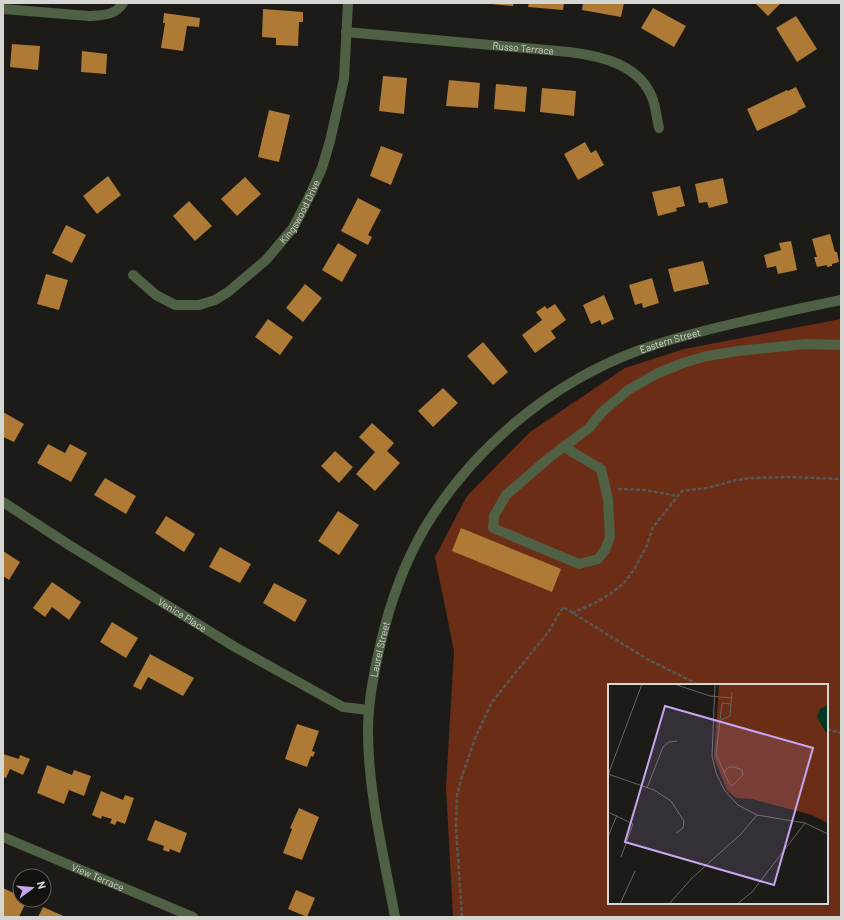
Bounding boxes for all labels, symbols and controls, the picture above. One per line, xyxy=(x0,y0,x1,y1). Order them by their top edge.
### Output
street label: Russo Terrace xyxy=(492,39,555,57)
street label: Kingswood Drive xyxy=(277,178,322,246)
street label: Eastern Street xyxy=(638,326,702,356)
street label: Venice Place xyxy=(156,595,209,634)
street label: Laurel Street xyxy=(368,620,392,678)
inset map xyxy=(608,684,828,904)
street label: View Terrace xyxy=(70,861,126,893)
north arrow xyxy=(12,868,52,908)
text: N xyxy=(35,880,49,890)

